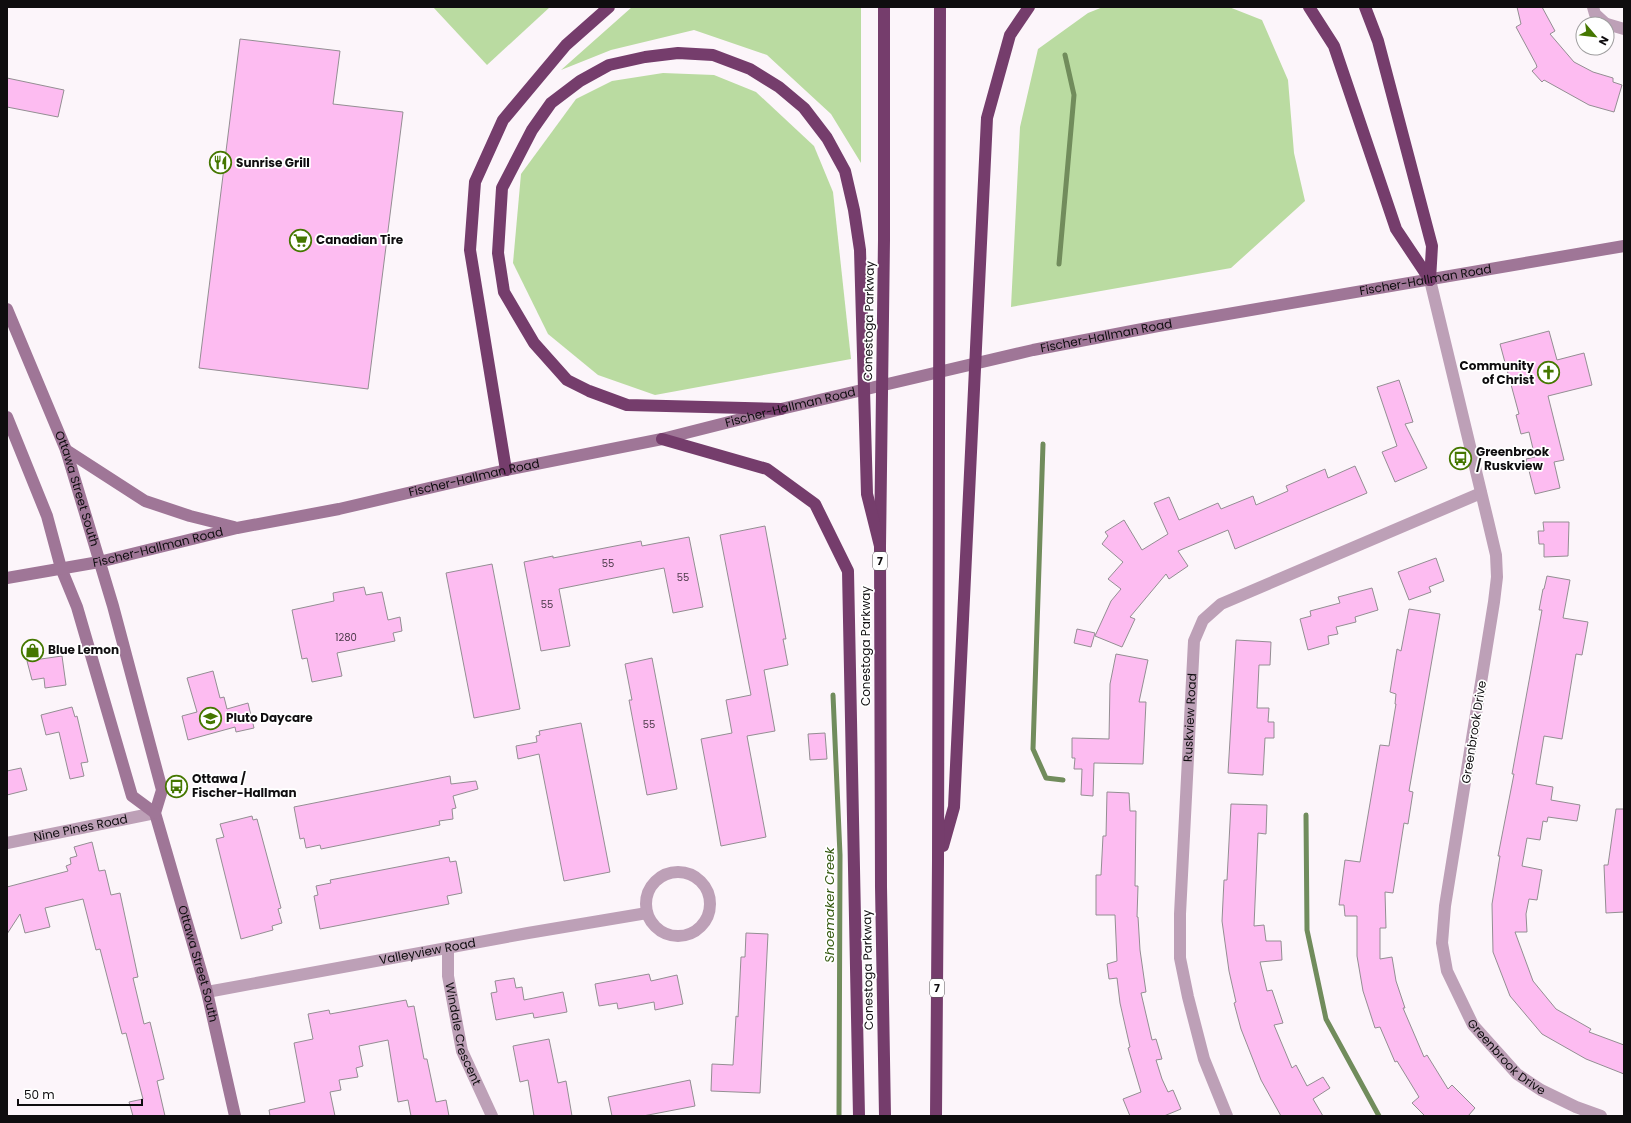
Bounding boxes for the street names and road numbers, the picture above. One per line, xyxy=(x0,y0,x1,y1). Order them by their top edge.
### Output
street label: Conestoga Parkway xyxy=(859,260,878,381)
street label: Fischer-Hallman Road xyxy=(1358,260,1493,299)
street label: Fischer-Hallman Road xyxy=(1039,315,1173,356)
street label: Fischer-Hallman Road xyxy=(723,383,857,431)
street label: Ottawa Street South xyxy=(51,428,104,548)
street label: Fischer-Hallman Road xyxy=(407,455,541,500)
street label: Fischer-Hallman Road xyxy=(91,523,225,571)
road number: 7 xyxy=(873,552,887,570)
street label: Conestoga Parkway xyxy=(857,586,874,706)
street label: Ruskview Road xyxy=(1179,673,1200,762)
street label: Greenbrook Drive xyxy=(1457,679,1490,785)
street label: Nine Pines Road xyxy=(32,810,129,845)
street label: Ottawa Street South xyxy=(174,903,223,1024)
street label: Conestoga Parkway xyxy=(858,910,877,1030)
street label: Valleyview Road xyxy=(378,934,477,968)
road number: 7 xyxy=(930,979,944,997)
street label: Windale Crescent xyxy=(441,981,486,1088)
street label: Greenbrook Drive xyxy=(1463,1016,1548,1099)

